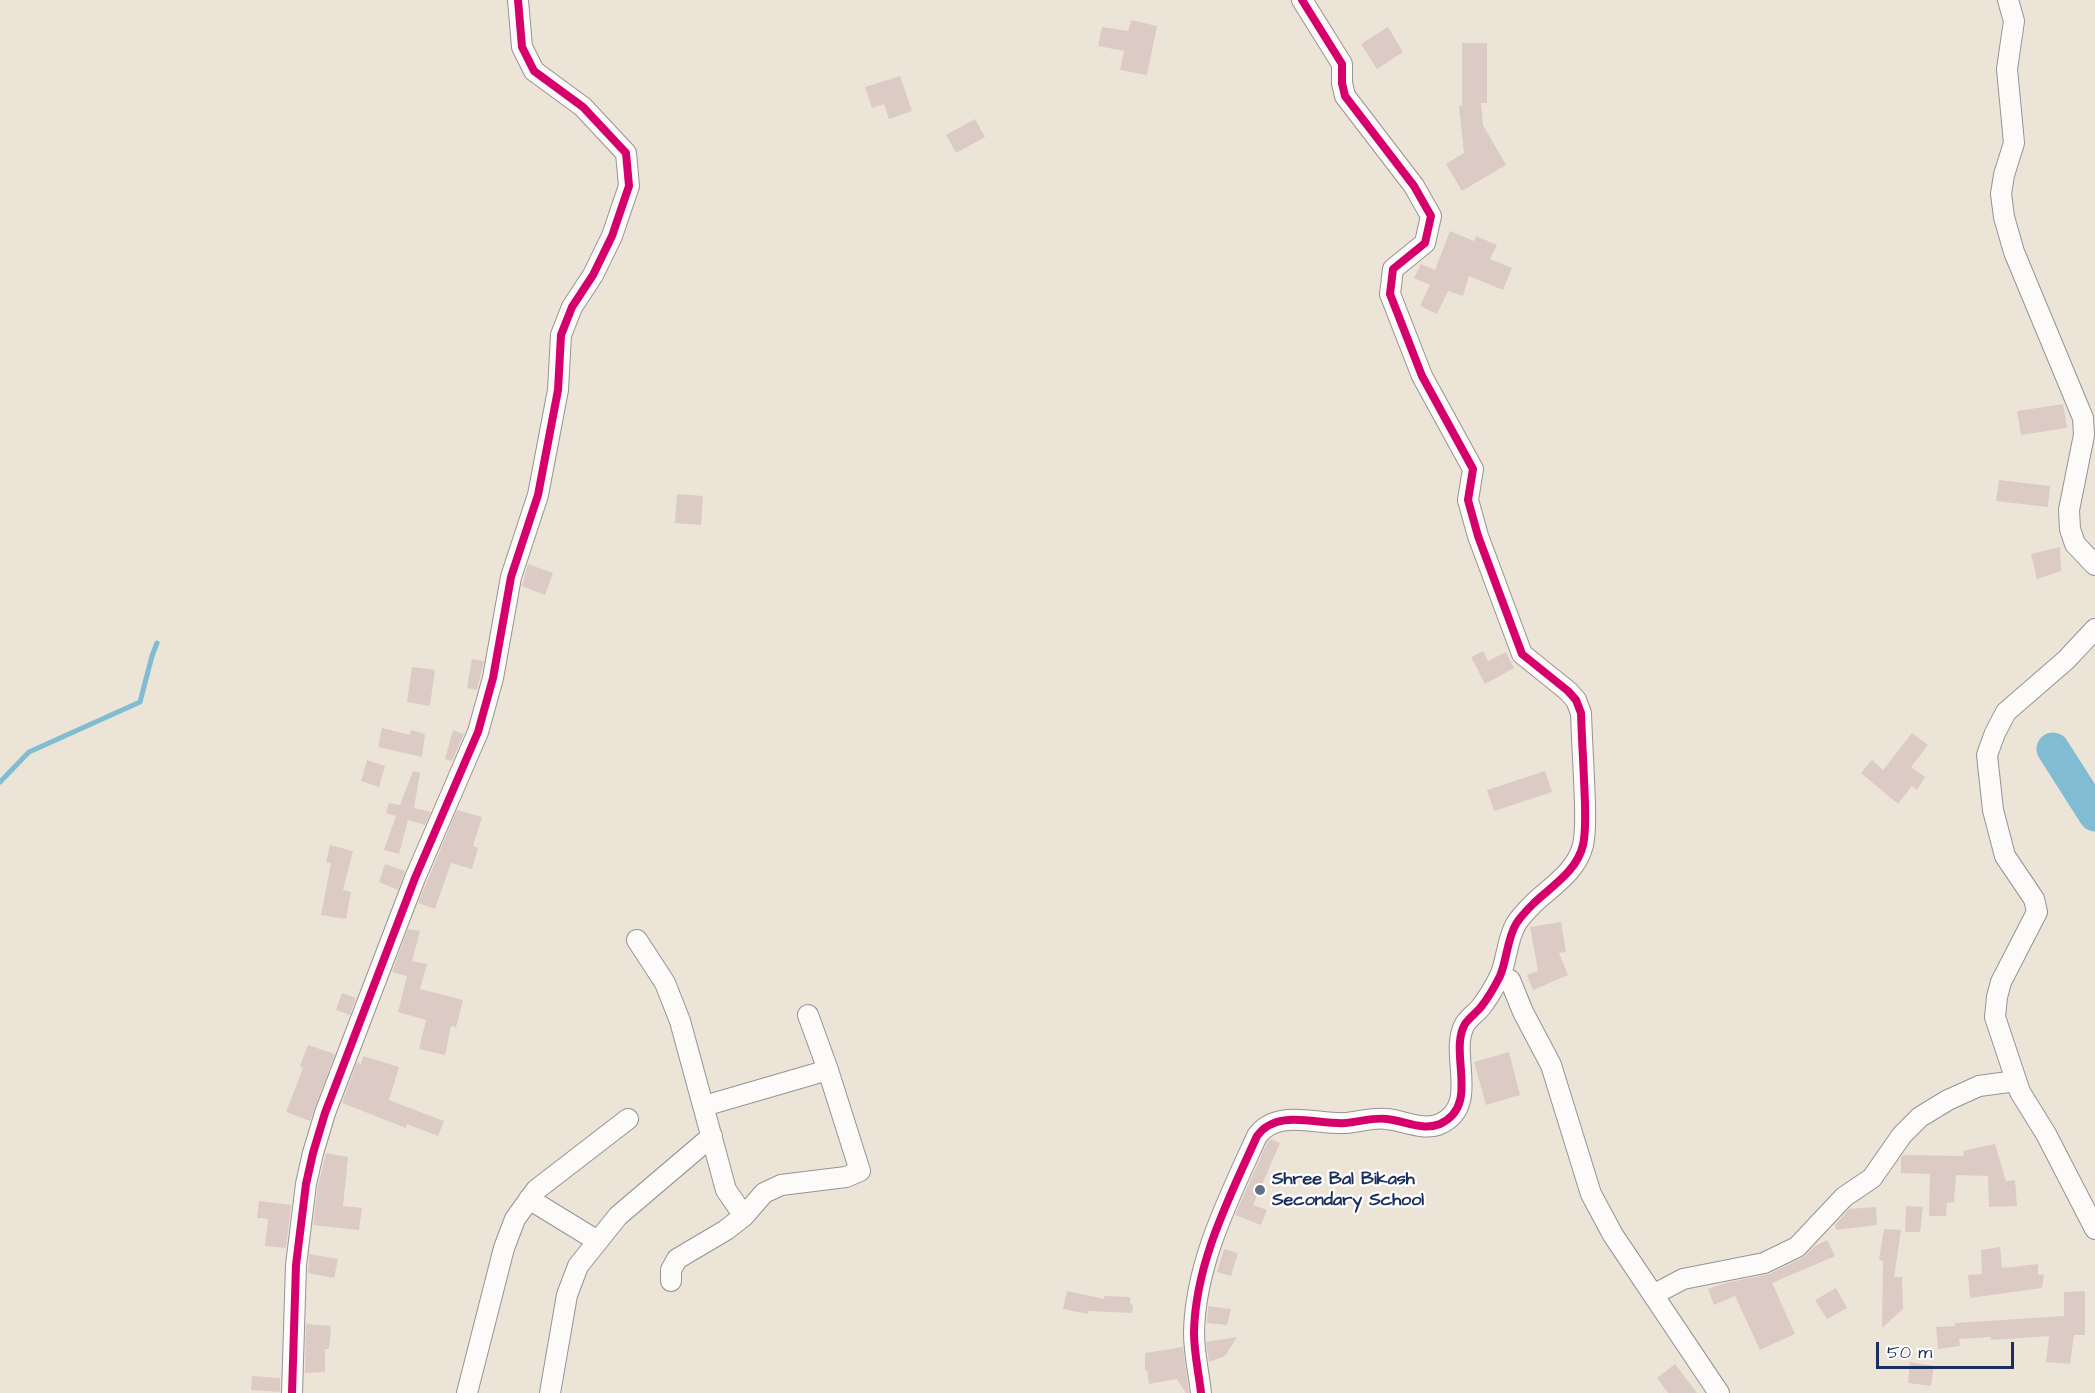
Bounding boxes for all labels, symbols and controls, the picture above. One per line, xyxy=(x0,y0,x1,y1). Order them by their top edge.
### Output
place label: Shree Bal Bikash Secondary School xyxy=(1272,1169,1424,1212)
marker: Shree Bal Bikash Secondary School xyxy=(1253,1183,1267,1197)
scale bar xyxy=(1879,1330,2017,1368)
text: 50 m xyxy=(1887,1340,1932,1365)

